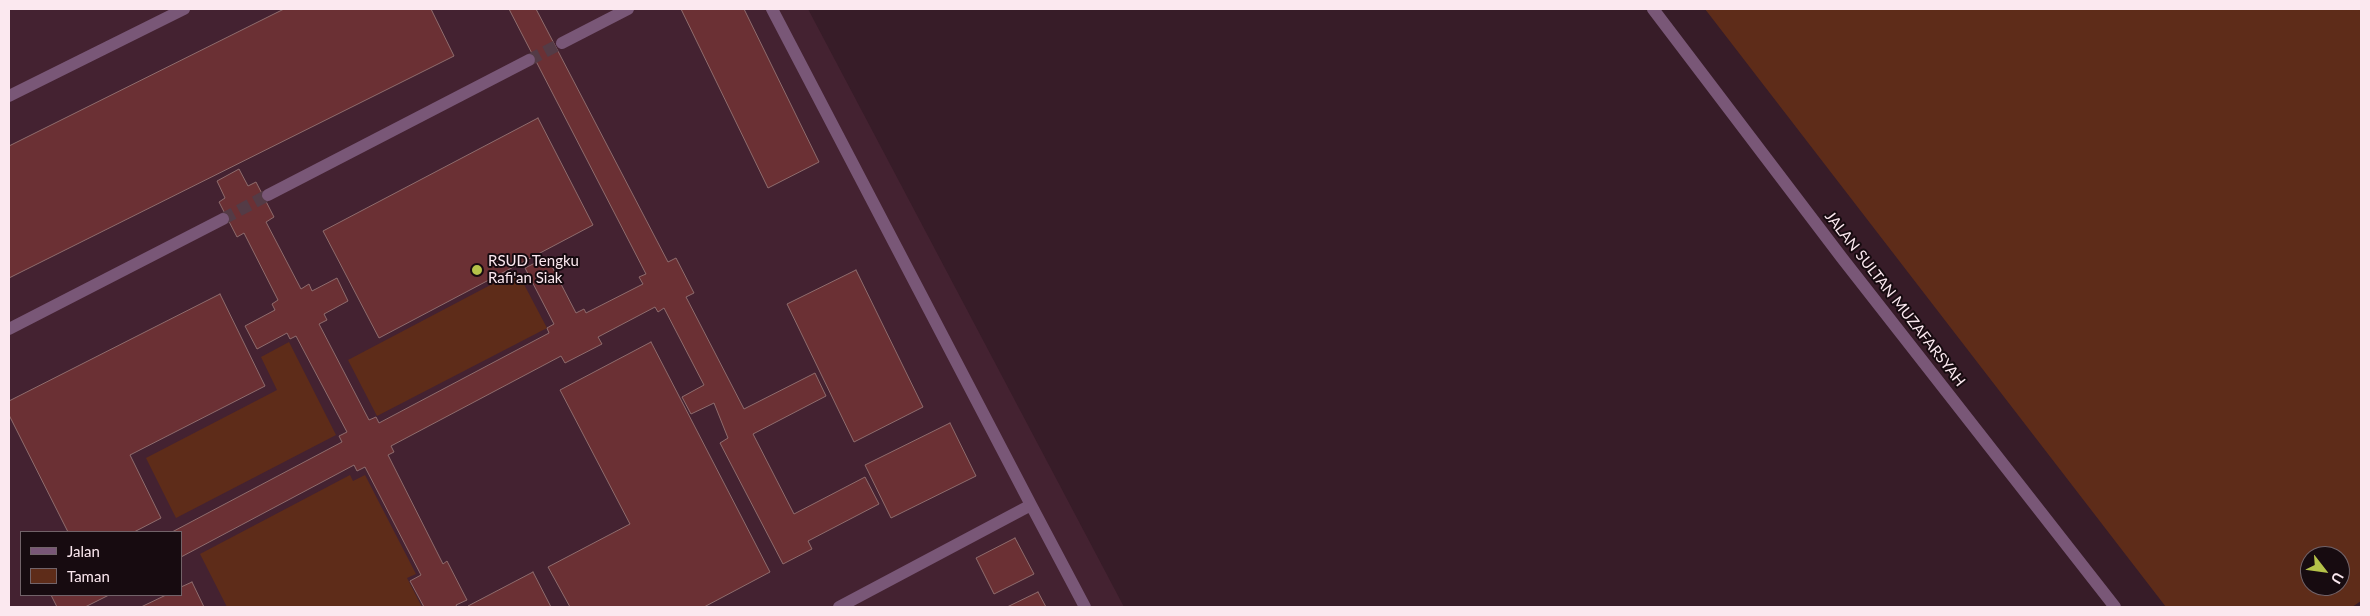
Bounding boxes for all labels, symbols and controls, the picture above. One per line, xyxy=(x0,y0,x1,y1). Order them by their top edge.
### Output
street label: JALAN SULTAN MUZAFARSYAH xyxy=(1821,208,1969,390)
place label: RSUD Tengku Rafi'an Siak xyxy=(488,252,579,287)
marker: RSUD Tengku Rafi'an Siak xyxy=(470,263,484,277)
legend xyxy=(20,531,182,596)
text: Jalan xyxy=(67,542,100,560)
north arrow xyxy=(2300,546,2350,596)
text: Taman xyxy=(67,567,110,585)
text: U xyxy=(2328,569,2348,587)

